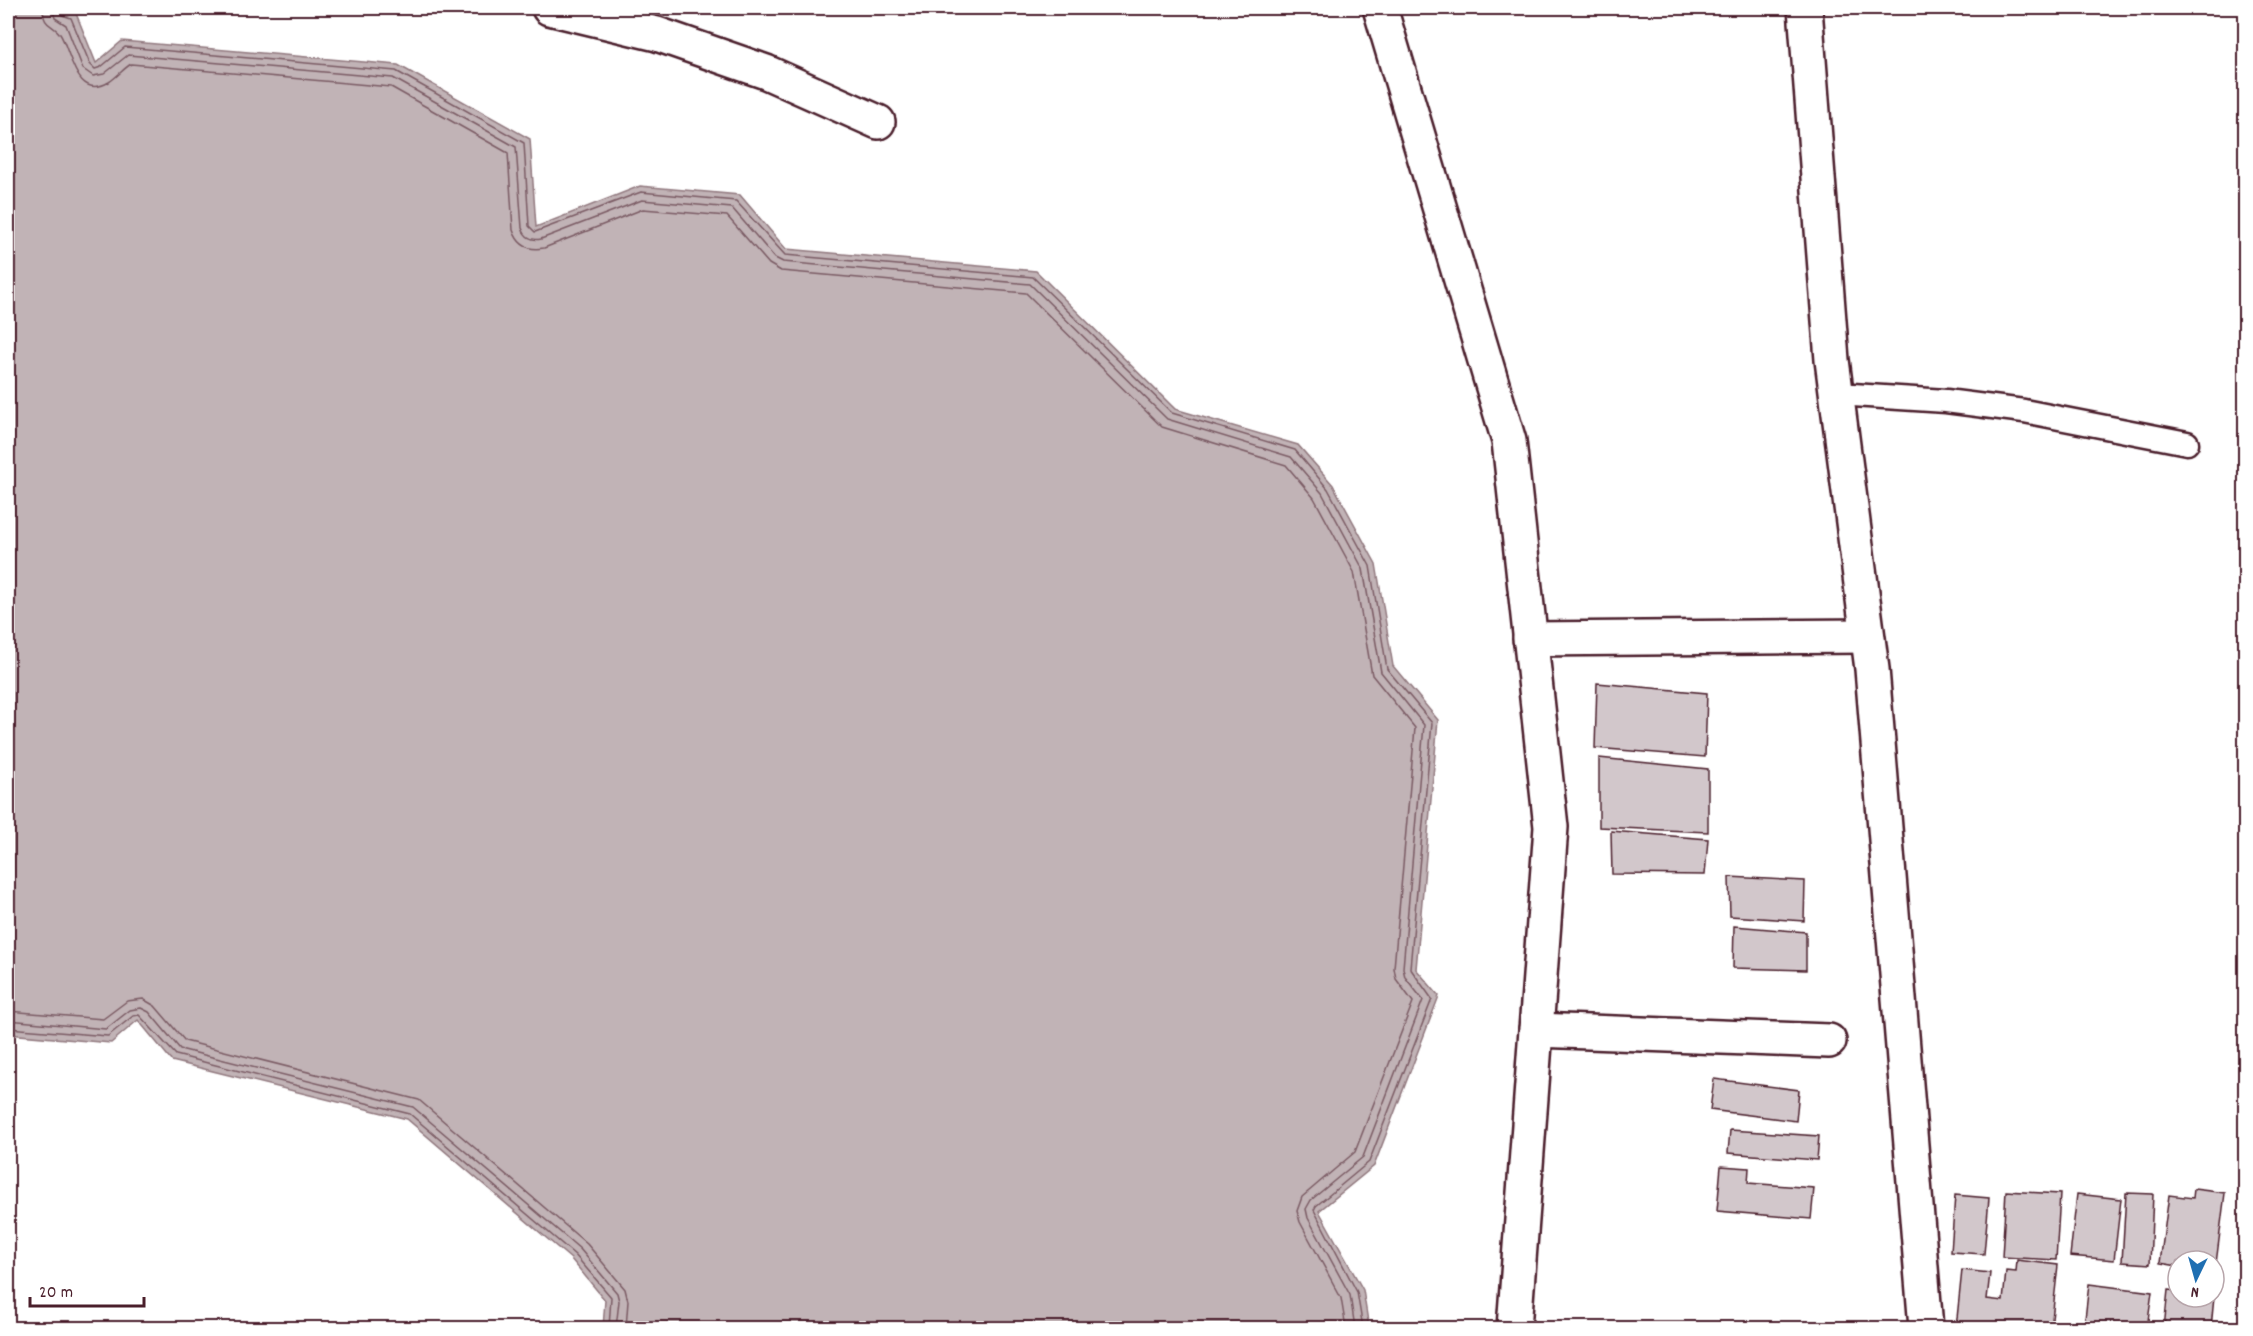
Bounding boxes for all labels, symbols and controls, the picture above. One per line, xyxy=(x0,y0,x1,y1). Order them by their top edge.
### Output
north arrow xyxy=(2166,1249,2226,1309)
scale bar xyxy=(30,1270,144,1308)
text: N xyxy=(2190,1280,2200,1303)
text: 20 m xyxy=(39,1281,73,1306)

